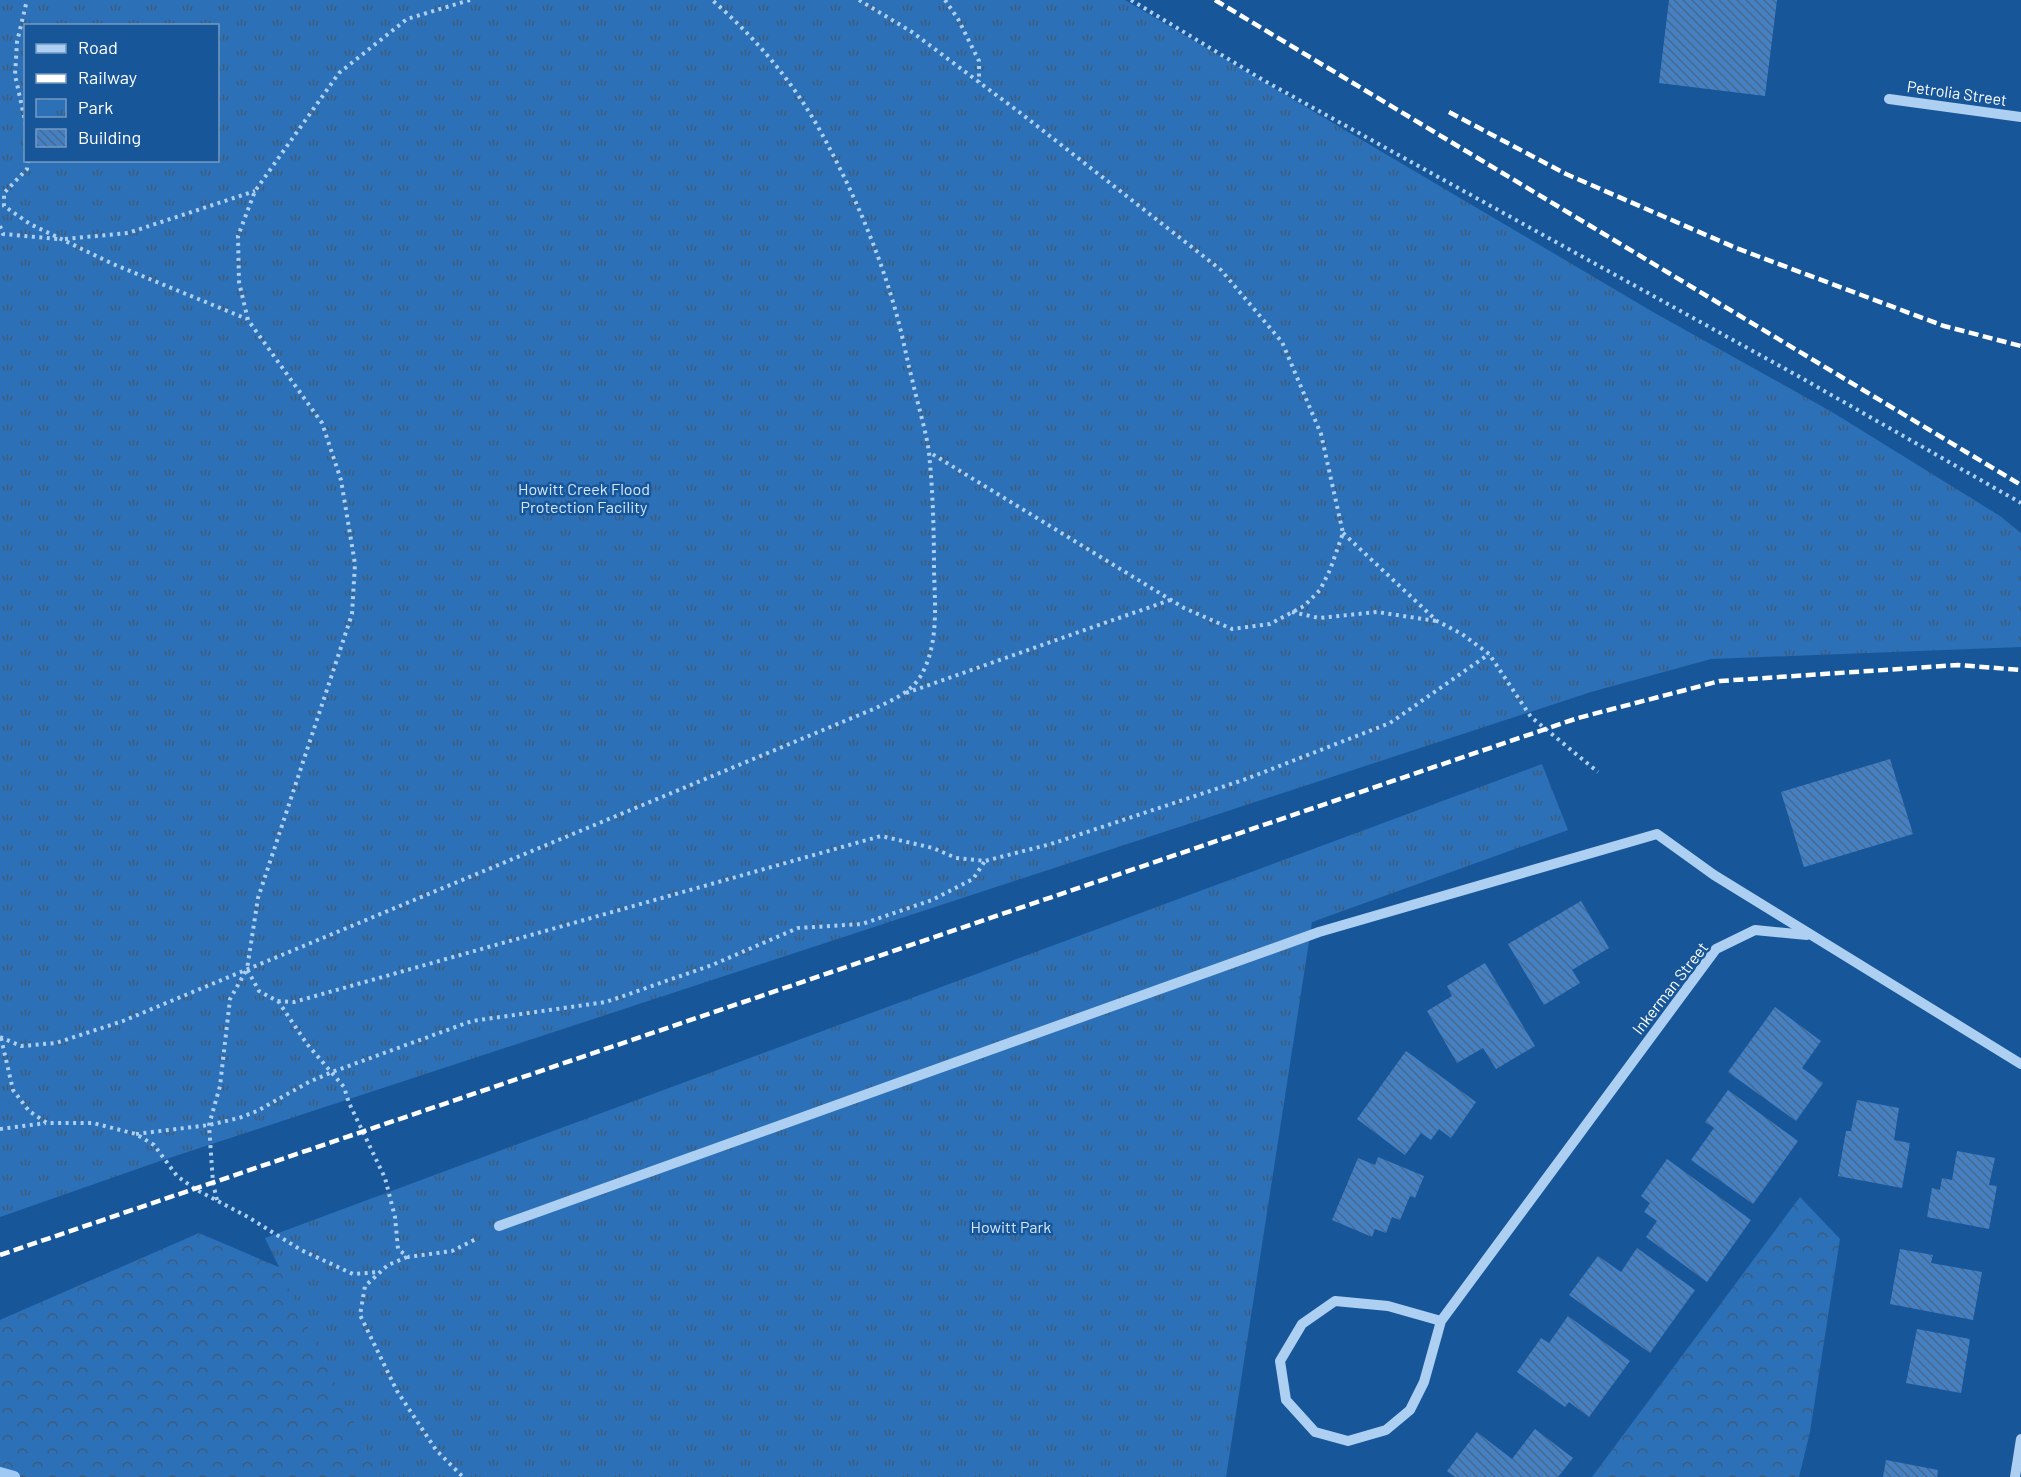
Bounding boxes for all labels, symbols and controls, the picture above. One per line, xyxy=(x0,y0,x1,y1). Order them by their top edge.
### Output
legend xyxy=(24,24,219,162)
text: Road xyxy=(78,36,118,58)
text: Railway xyxy=(78,66,137,88)
street label: Petrolia Street xyxy=(1906,76,2008,109)
text: Park xyxy=(78,96,113,118)
text: Building xyxy=(78,126,141,148)
park label: Howitt Creek Flood Protection Facility xyxy=(518,479,650,516)
street label: Inkerman Street xyxy=(1628,938,1711,1038)
park label: Howitt Park xyxy=(971,1217,1051,1236)

